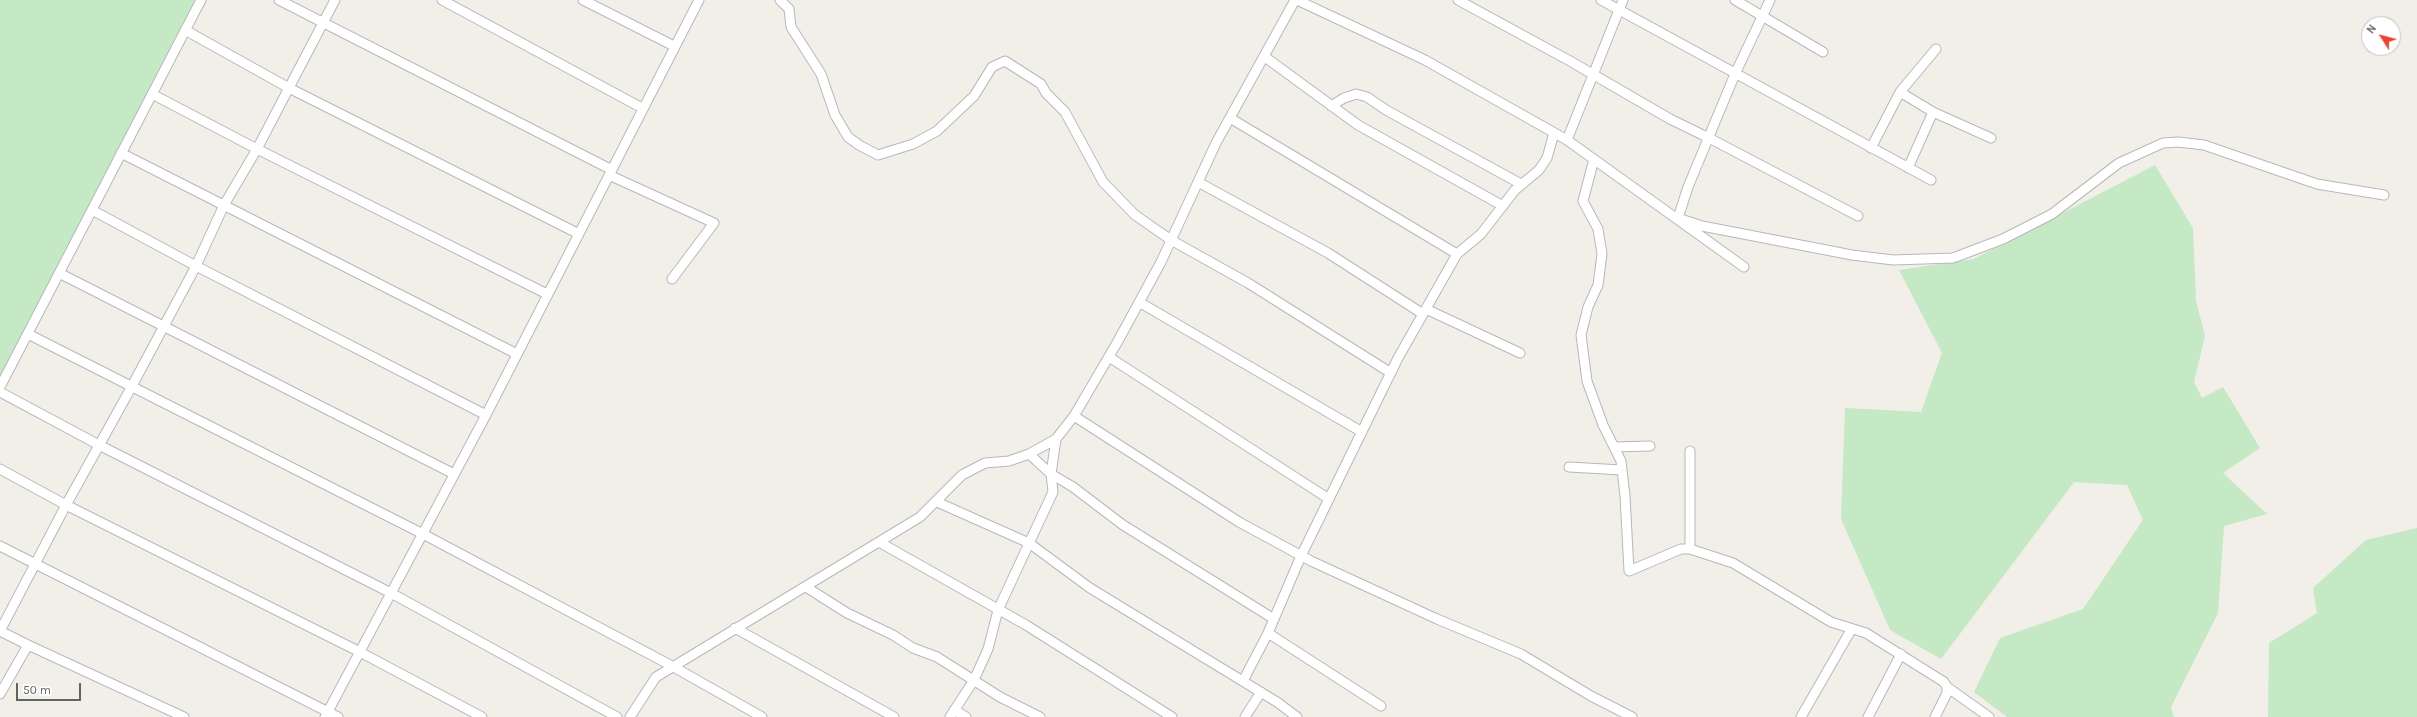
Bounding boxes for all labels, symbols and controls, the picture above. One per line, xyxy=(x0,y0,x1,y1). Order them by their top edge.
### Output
north arrow xyxy=(2361,16,2401,56)
text: N xyxy=(2364,22,2379,36)
scale bar xyxy=(18,675,83,701)
text: 50 m xyxy=(23,683,51,697)

